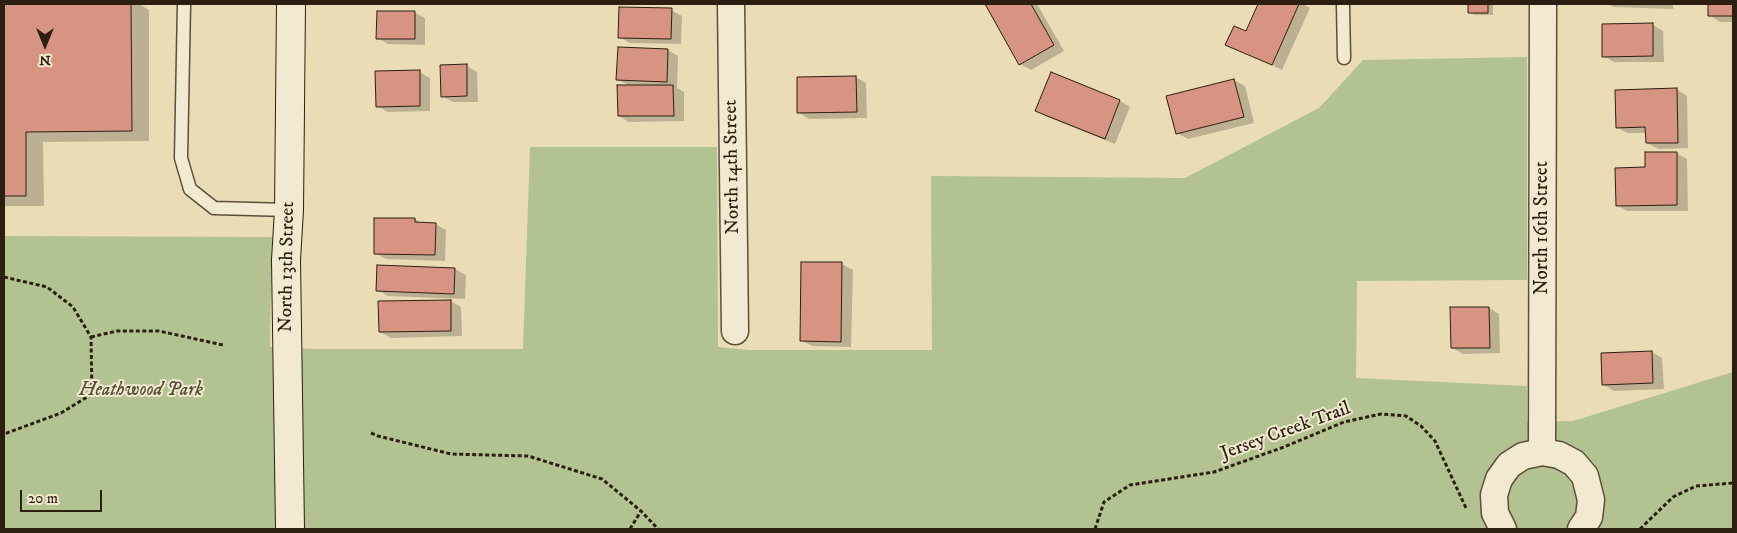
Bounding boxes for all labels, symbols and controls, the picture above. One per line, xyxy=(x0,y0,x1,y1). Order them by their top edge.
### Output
north arrow xyxy=(20,20,70,70)
text: N xyxy=(39,51,51,69)
street label: North 14th Street xyxy=(720,100,746,234)
street label: North 16th Street xyxy=(1532,161,1554,295)
street label: North 13th Street xyxy=(275,201,301,333)
park label: Heathwood Park xyxy=(79,380,203,402)
street label: Jersey Creek Trail xyxy=(1218,398,1354,466)
scale bar xyxy=(22,480,105,512)
text: 20 m xyxy=(28,489,58,508)

